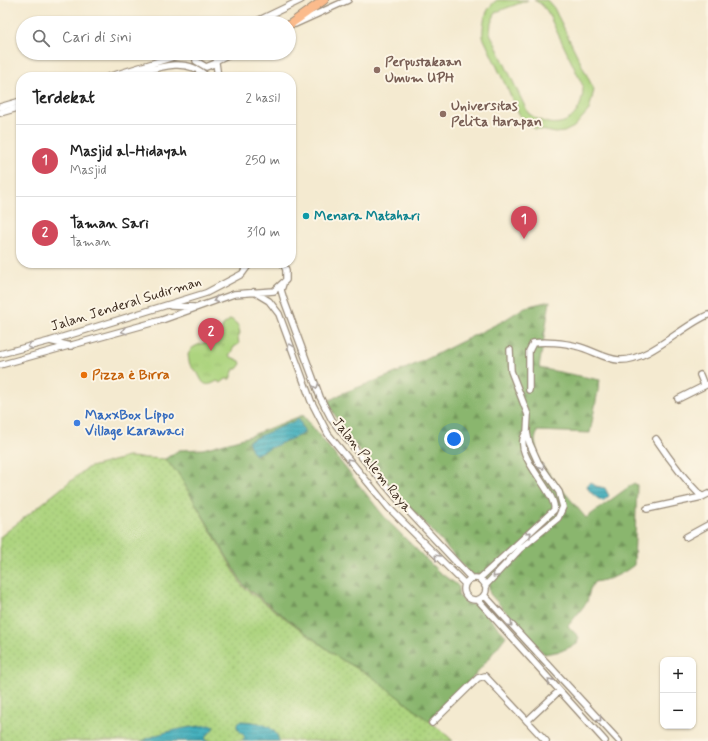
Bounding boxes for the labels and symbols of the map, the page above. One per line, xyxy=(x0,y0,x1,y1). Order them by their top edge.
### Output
place label: Perpustakaan Umum UPH xyxy=(385,53,462,87)
marker: Perpustakaan Umum UPH xyxy=(372,65,382,75)
place label: Universitas Pelita Harapan xyxy=(451,97,542,131)
marker: Universitas Pelita Harapan xyxy=(438,109,448,119)
pin: 1 xyxy=(511,206,537,239)
place label: Menara Matahari xyxy=(314,207,420,225)
marker: Menara Matahari xyxy=(301,211,311,221)
street label: Jalan Jenderal Sudirman xyxy=(49,273,203,335)
one-way arrow xyxy=(213,296,220,304)
pin: 2 xyxy=(198,318,224,351)
one-way arrow xyxy=(121,326,127,334)
one-way arrow xyxy=(27,341,33,349)
one-way arrow xyxy=(287,343,295,350)
place label: Pizza ė Birra xyxy=(92,366,170,384)
marker: Pizza ė Birra xyxy=(79,370,89,380)
one-way arrow xyxy=(311,383,320,390)
place label: MaxxBox Lippo Village Karawaci xyxy=(85,406,184,441)
street label: Jalan Palem Raya xyxy=(328,414,416,517)
marker: MaxxBox Lippo Village Karawaci xyxy=(72,418,82,428)
your location xyxy=(444,429,464,449)
one-way arrow xyxy=(347,458,354,466)
one-way arrow xyxy=(537,463,545,470)
one-way arrow xyxy=(524,531,532,538)
one-way arrow xyxy=(434,554,442,561)
one-way arrow xyxy=(492,571,499,578)
one-way arrow xyxy=(506,619,513,626)
one-way arrow xyxy=(548,678,555,686)
one-way arrow xyxy=(594,714,601,722)

